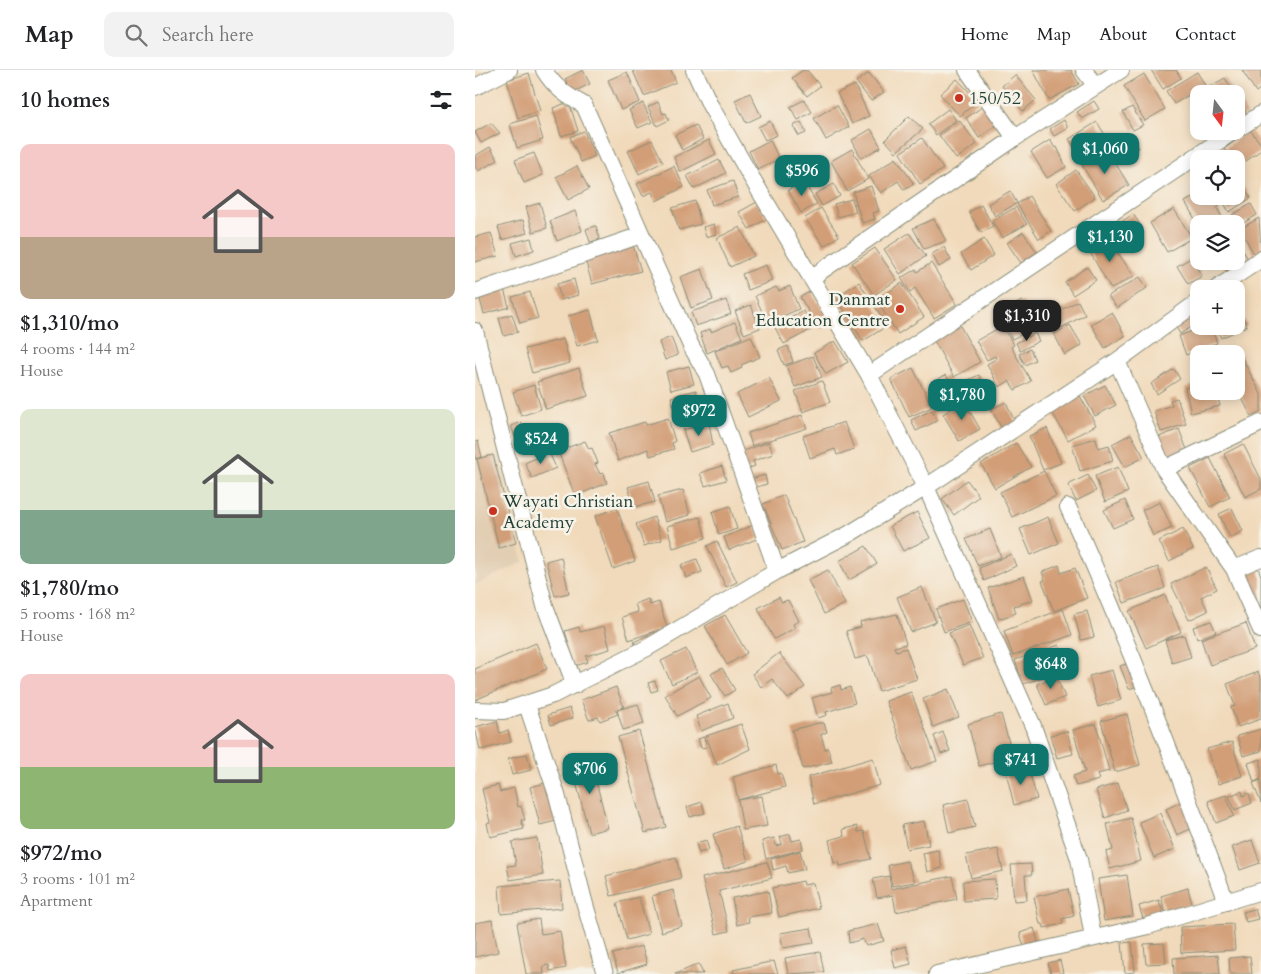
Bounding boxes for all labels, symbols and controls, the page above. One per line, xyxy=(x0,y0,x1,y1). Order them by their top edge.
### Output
search box xyxy=(104,12,454,57)
text: Map xyxy=(25,18,74,51)
icon: search xyxy=(122,21,150,49)
text: Search here xyxy=(162,22,254,48)
text: Home xyxy=(961,22,1009,47)
text: Map xyxy=(1037,22,1071,47)
text: About xyxy=(1099,22,1147,47)
text: Contact xyxy=(1175,22,1236,47)
north arrow xyxy=(1190,85,1245,140)
map controls xyxy=(1190,85,1245,400)
text: 10 homes xyxy=(20,86,110,115)
icon: filters xyxy=(427,86,455,114)
place label: 150/52 xyxy=(969,86,1021,111)
marker: 150/52 xyxy=(953,92,965,104)
pin: $1,060 xyxy=(1064,132,1146,175)
text: $1,060 xyxy=(1082,138,1128,160)
button: locate xyxy=(1190,150,1245,205)
pin: $596 xyxy=(772,154,832,197)
text: $596 xyxy=(786,160,818,182)
icon: home xyxy=(193,176,283,266)
button: layers xyxy=(1190,215,1245,270)
pin: $1,130 xyxy=(1069,220,1151,263)
text: $1,130 xyxy=(1087,226,1133,248)
button: + xyxy=(1190,280,1245,335)
place label: Danmat Education Centre xyxy=(755,287,890,333)
pin: $1,310 xyxy=(986,300,1068,342)
marker: Danmat Education Centre xyxy=(894,303,906,315)
text: $1,310 xyxy=(1004,305,1050,327)
text: $1,310/mo xyxy=(20,309,119,338)
text: 4 rooms · 144 m² xyxy=(20,338,135,360)
button: − xyxy=(1190,345,1245,400)
text: House xyxy=(20,360,63,382)
pin: $1,780 xyxy=(921,378,1003,421)
text: $1,780 xyxy=(939,384,985,406)
pin: $972 xyxy=(669,394,729,437)
text: $972 xyxy=(683,400,715,422)
pin: $524 xyxy=(511,422,571,465)
text: $524 xyxy=(525,428,557,450)
icon: home xyxy=(193,441,283,531)
place label: Wayati Christian Academy xyxy=(502,489,634,535)
marker: Wayati Christian Academy xyxy=(487,505,499,517)
text: $1,780/mo xyxy=(20,574,119,603)
text: 5 rooms · 168 m² xyxy=(20,603,135,625)
text: House xyxy=(20,625,63,647)
pin: $648 xyxy=(1021,648,1081,690)
text: $648 xyxy=(1035,653,1067,675)
icon: home xyxy=(193,706,283,796)
pin: $741 xyxy=(991,744,1051,786)
text: $741 xyxy=(1005,749,1037,771)
pin: $706 xyxy=(560,752,620,795)
text: $706 xyxy=(574,758,606,780)
text: $972/mo xyxy=(20,839,102,868)
text: 3 rooms · 101 m² xyxy=(20,868,135,890)
text: Apartment xyxy=(20,890,93,912)

